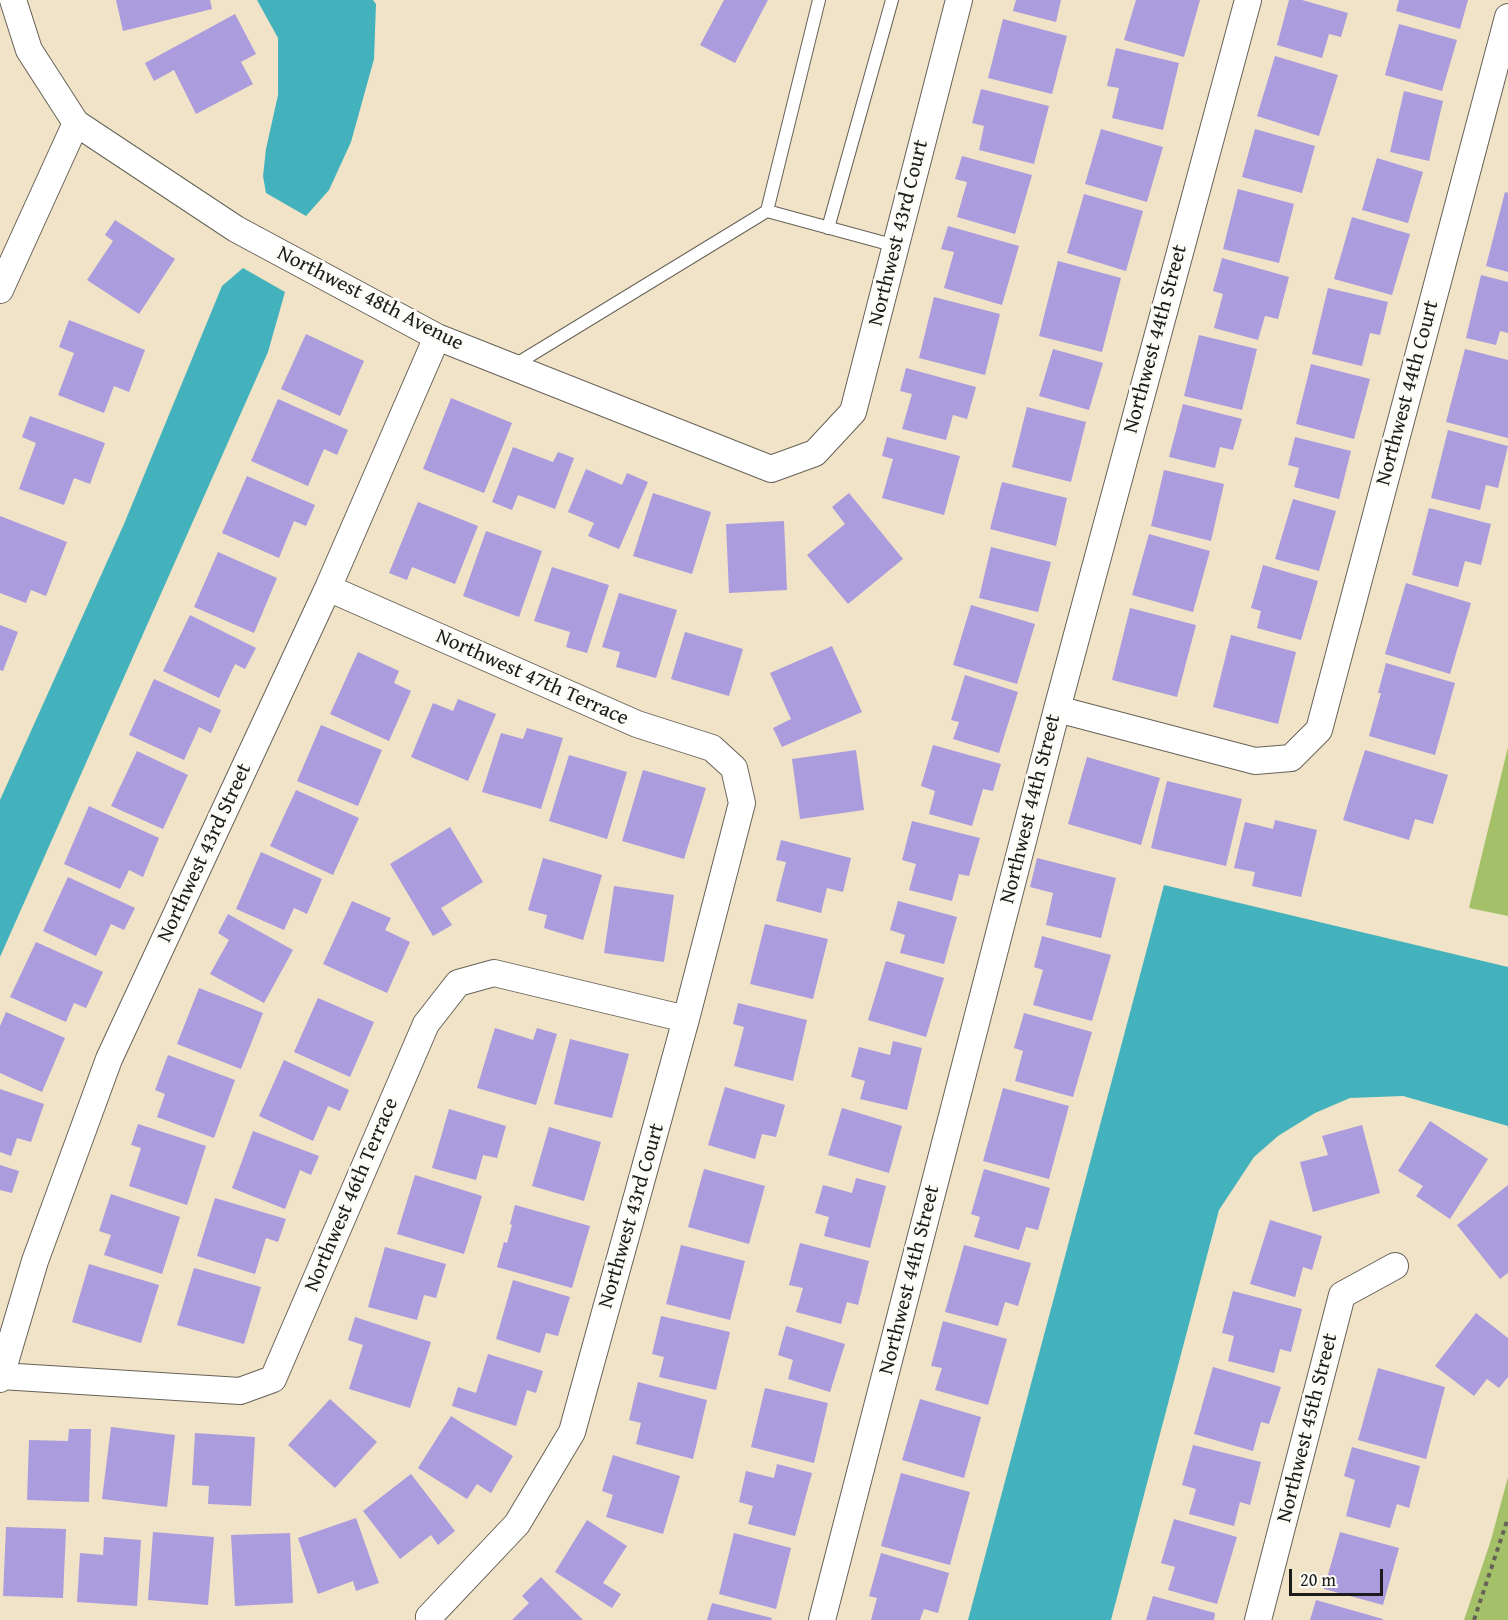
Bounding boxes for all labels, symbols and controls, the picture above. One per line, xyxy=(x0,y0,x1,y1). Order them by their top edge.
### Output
street label: Northwest 43rd Court xyxy=(864,137,934,329)
street label: Northwest 48th Avenue xyxy=(273,241,467,357)
street label: Northwest 44th Street xyxy=(1119,242,1193,436)
street label: Northwest 44th Court xyxy=(1371,298,1445,488)
street label: Northwest 47th Terrace xyxy=(432,624,632,732)
street label: Northwest 44th Street xyxy=(995,712,1067,906)
street label: Northwest 43rd Street xyxy=(152,759,258,947)
street label: Northwest 46th Terrace xyxy=(300,1094,404,1296)
street label: Northwest 43rd Court xyxy=(594,1121,670,1311)
street label: Northwest 44th Street xyxy=(874,1183,946,1377)
street label: Northwest 45th Street xyxy=(1272,1331,1344,1525)
scale bar xyxy=(1292,1557,1386,1595)
text: 20 m xyxy=(1300,1566,1336,1593)

